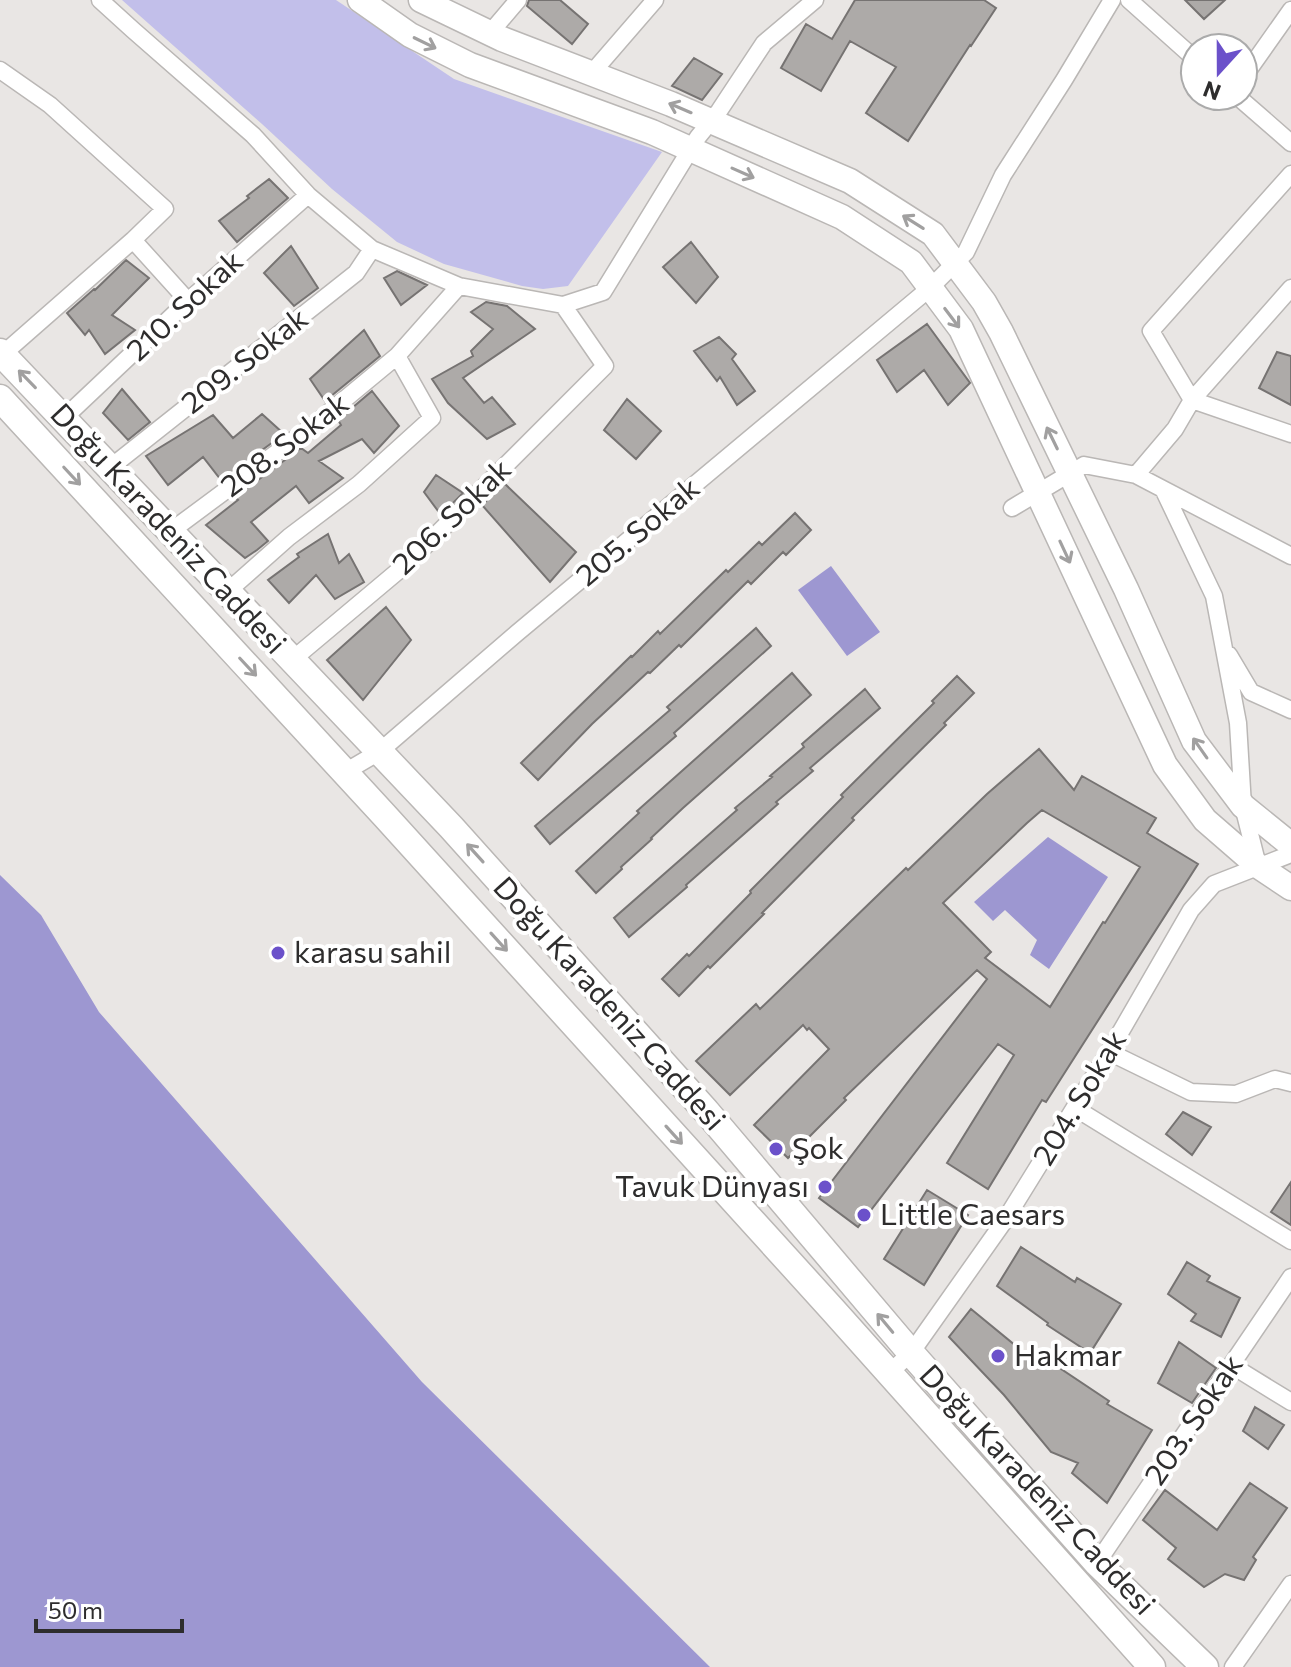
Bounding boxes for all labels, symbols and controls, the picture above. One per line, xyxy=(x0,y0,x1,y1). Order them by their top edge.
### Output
north arrow xyxy=(1179,32,1259,112)
one-way arrow xyxy=(412,35,436,51)
text: N xyxy=(1199,76,1224,107)
one-way arrow xyxy=(668,100,693,115)
one-way arrow xyxy=(730,166,755,181)
one-way arrow xyxy=(902,213,925,229)
street label: 210. Sokak xyxy=(118,241,249,367)
street label: 209. Sokak xyxy=(173,298,314,420)
one-way arrow xyxy=(944,306,961,328)
one-way arrow xyxy=(17,369,36,389)
street label: 208. Sokak xyxy=(212,383,355,503)
street label: Doğu Karadeniz Caddesi xyxy=(44,394,295,660)
one-way arrow xyxy=(1044,426,1059,450)
street label: 206. Sokak xyxy=(383,450,517,581)
one-way arrow xyxy=(63,466,82,486)
street label: 205. Sokak xyxy=(567,468,706,592)
one-way arrow xyxy=(1058,539,1073,563)
one-way arrow xyxy=(239,657,257,677)
one-way arrow xyxy=(1192,738,1209,759)
one-way arrow xyxy=(466,843,484,863)
street label: Doğu Karadeniz Caddesi xyxy=(487,868,735,1137)
place label: karasu sahil xyxy=(294,932,451,969)
one-way arrow xyxy=(490,932,509,952)
marker: karasu sahil xyxy=(269,944,287,962)
street label: 204. Sokak xyxy=(1023,1023,1132,1171)
one-way arrow xyxy=(664,1124,682,1144)
place label: Şok xyxy=(792,1128,844,1165)
marker: Şok xyxy=(767,1140,785,1158)
place label: Tavuk Dünyası xyxy=(615,1166,809,1203)
marker: Tavuk Dünyası xyxy=(816,1178,834,1196)
place label: Little Caesars xyxy=(880,1194,1065,1231)
marker: Little Caesars xyxy=(855,1206,873,1224)
one-way arrow xyxy=(876,1313,894,1334)
place label: Hakmar xyxy=(1014,1335,1122,1372)
street label: 203. Sokak xyxy=(1135,1346,1249,1491)
marker: Hakmar xyxy=(989,1347,1007,1365)
street label: Doğu Karadeniz Caddesi xyxy=(913,1355,1164,1621)
scale bar xyxy=(36,1583,182,1633)
text: 50 m xyxy=(48,1595,103,1624)

